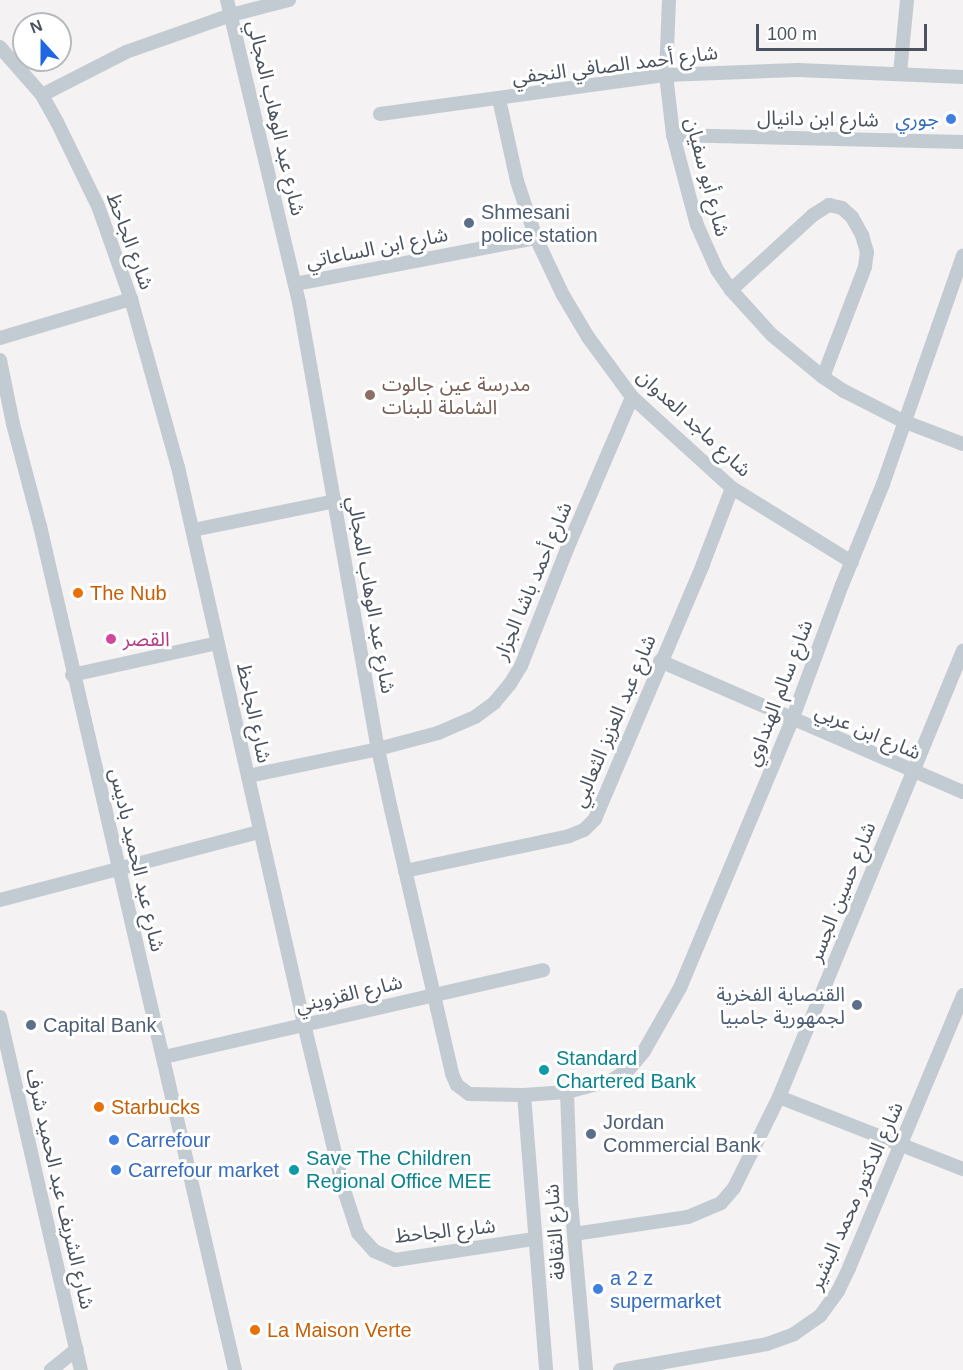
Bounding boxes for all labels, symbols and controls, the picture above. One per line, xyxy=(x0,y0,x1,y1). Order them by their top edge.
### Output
north arrow xyxy=(12,12,72,72)
scale bar xyxy=(759,12,930,50)
text: N xyxy=(28,17,45,37)
street label: شارع عبد الوهاب المجالي xyxy=(242,18,310,218)
text: 100 m xyxy=(767,24,817,44)
street label: شارع أحمد الصافي النجفي xyxy=(511,40,719,90)
street label: شارع ابن دانيال xyxy=(757,106,879,132)
place label: جوري xyxy=(895,107,939,131)
marker: جوري xyxy=(944,112,958,126)
street label: شارع أبو سفيان xyxy=(680,115,734,239)
street label: شارع الجاحظ xyxy=(101,189,159,293)
place label: Shmesani police station xyxy=(481,200,598,247)
marker: Shmesani police station xyxy=(462,216,476,230)
street label: شارع ابن الساعاتي xyxy=(304,222,450,274)
street label: شارع ماجد العدوان xyxy=(632,364,756,482)
place label: مدرسة عين جالوت الشاملة للبنات xyxy=(382,372,531,419)
marker: مدرسة عين جالوت الشاملة للبنات xyxy=(363,388,377,402)
street label: شارع عبد الوهاب المجالي xyxy=(342,495,400,695)
street label: شارع أحمد باشا الجزار xyxy=(489,498,577,664)
place label: The Nub xyxy=(90,581,167,605)
marker: The Nub xyxy=(71,586,85,600)
street label: شارع سالم الهنداوي xyxy=(740,617,818,769)
place label: القصر xyxy=(123,627,170,651)
street label: شارع عبد العزيز الثعالبي xyxy=(567,631,661,811)
marker: القصر xyxy=(104,632,118,646)
street label: شارع الجاحظ xyxy=(232,661,276,765)
street label: شارع ابن عربي xyxy=(812,699,924,765)
street label: شارع عبد الحميد باديس xyxy=(104,766,170,954)
street label: شارع حسين الجسر xyxy=(803,819,881,965)
street label: شارع القزويني xyxy=(293,970,405,1018)
place label: القنصاية الفخرية لجمهورية جامبيا xyxy=(717,982,845,1029)
marker: القنصاية الفخرية لجمهورية جامبيا xyxy=(850,998,864,1012)
place label: Capital Bank xyxy=(43,1013,156,1037)
marker: Capital Bank xyxy=(24,1018,38,1032)
place label: Standard Chartered Bank xyxy=(556,1046,696,1093)
marker: Standard Chartered Bank xyxy=(537,1063,551,1077)
street label: شارع الشريف عبد الحميد شرف xyxy=(21,1066,99,1312)
place label: Starbucks xyxy=(111,1095,200,1119)
street label: شارع الدكتور محمد البشير xyxy=(804,1098,908,1294)
marker: Starbucks xyxy=(92,1100,106,1114)
place label: Jordan Commercial Bank xyxy=(603,1110,761,1157)
marker: Jordan Commercial Bank xyxy=(584,1127,598,1141)
place label: Carrefour xyxy=(126,1128,210,1152)
marker: Carrefour xyxy=(107,1133,121,1147)
place label: Save The Children Regional Office MEE xyxy=(306,1146,491,1193)
place label: Carrefour market xyxy=(128,1158,279,1182)
marker: Carrefour market xyxy=(109,1163,123,1177)
marker: Save The Children Regional Office MEE xyxy=(287,1163,301,1177)
street label: شارع الثقافة xyxy=(540,1183,570,1281)
street label: شارع الجاحظ xyxy=(393,1214,497,1248)
place label: a 2 z supermarket xyxy=(610,1266,721,1313)
marker: a 2 z supermarket xyxy=(591,1282,605,1296)
place label: La Maison Verte xyxy=(267,1318,412,1342)
marker: La Maison Verte xyxy=(248,1323,262,1337)

